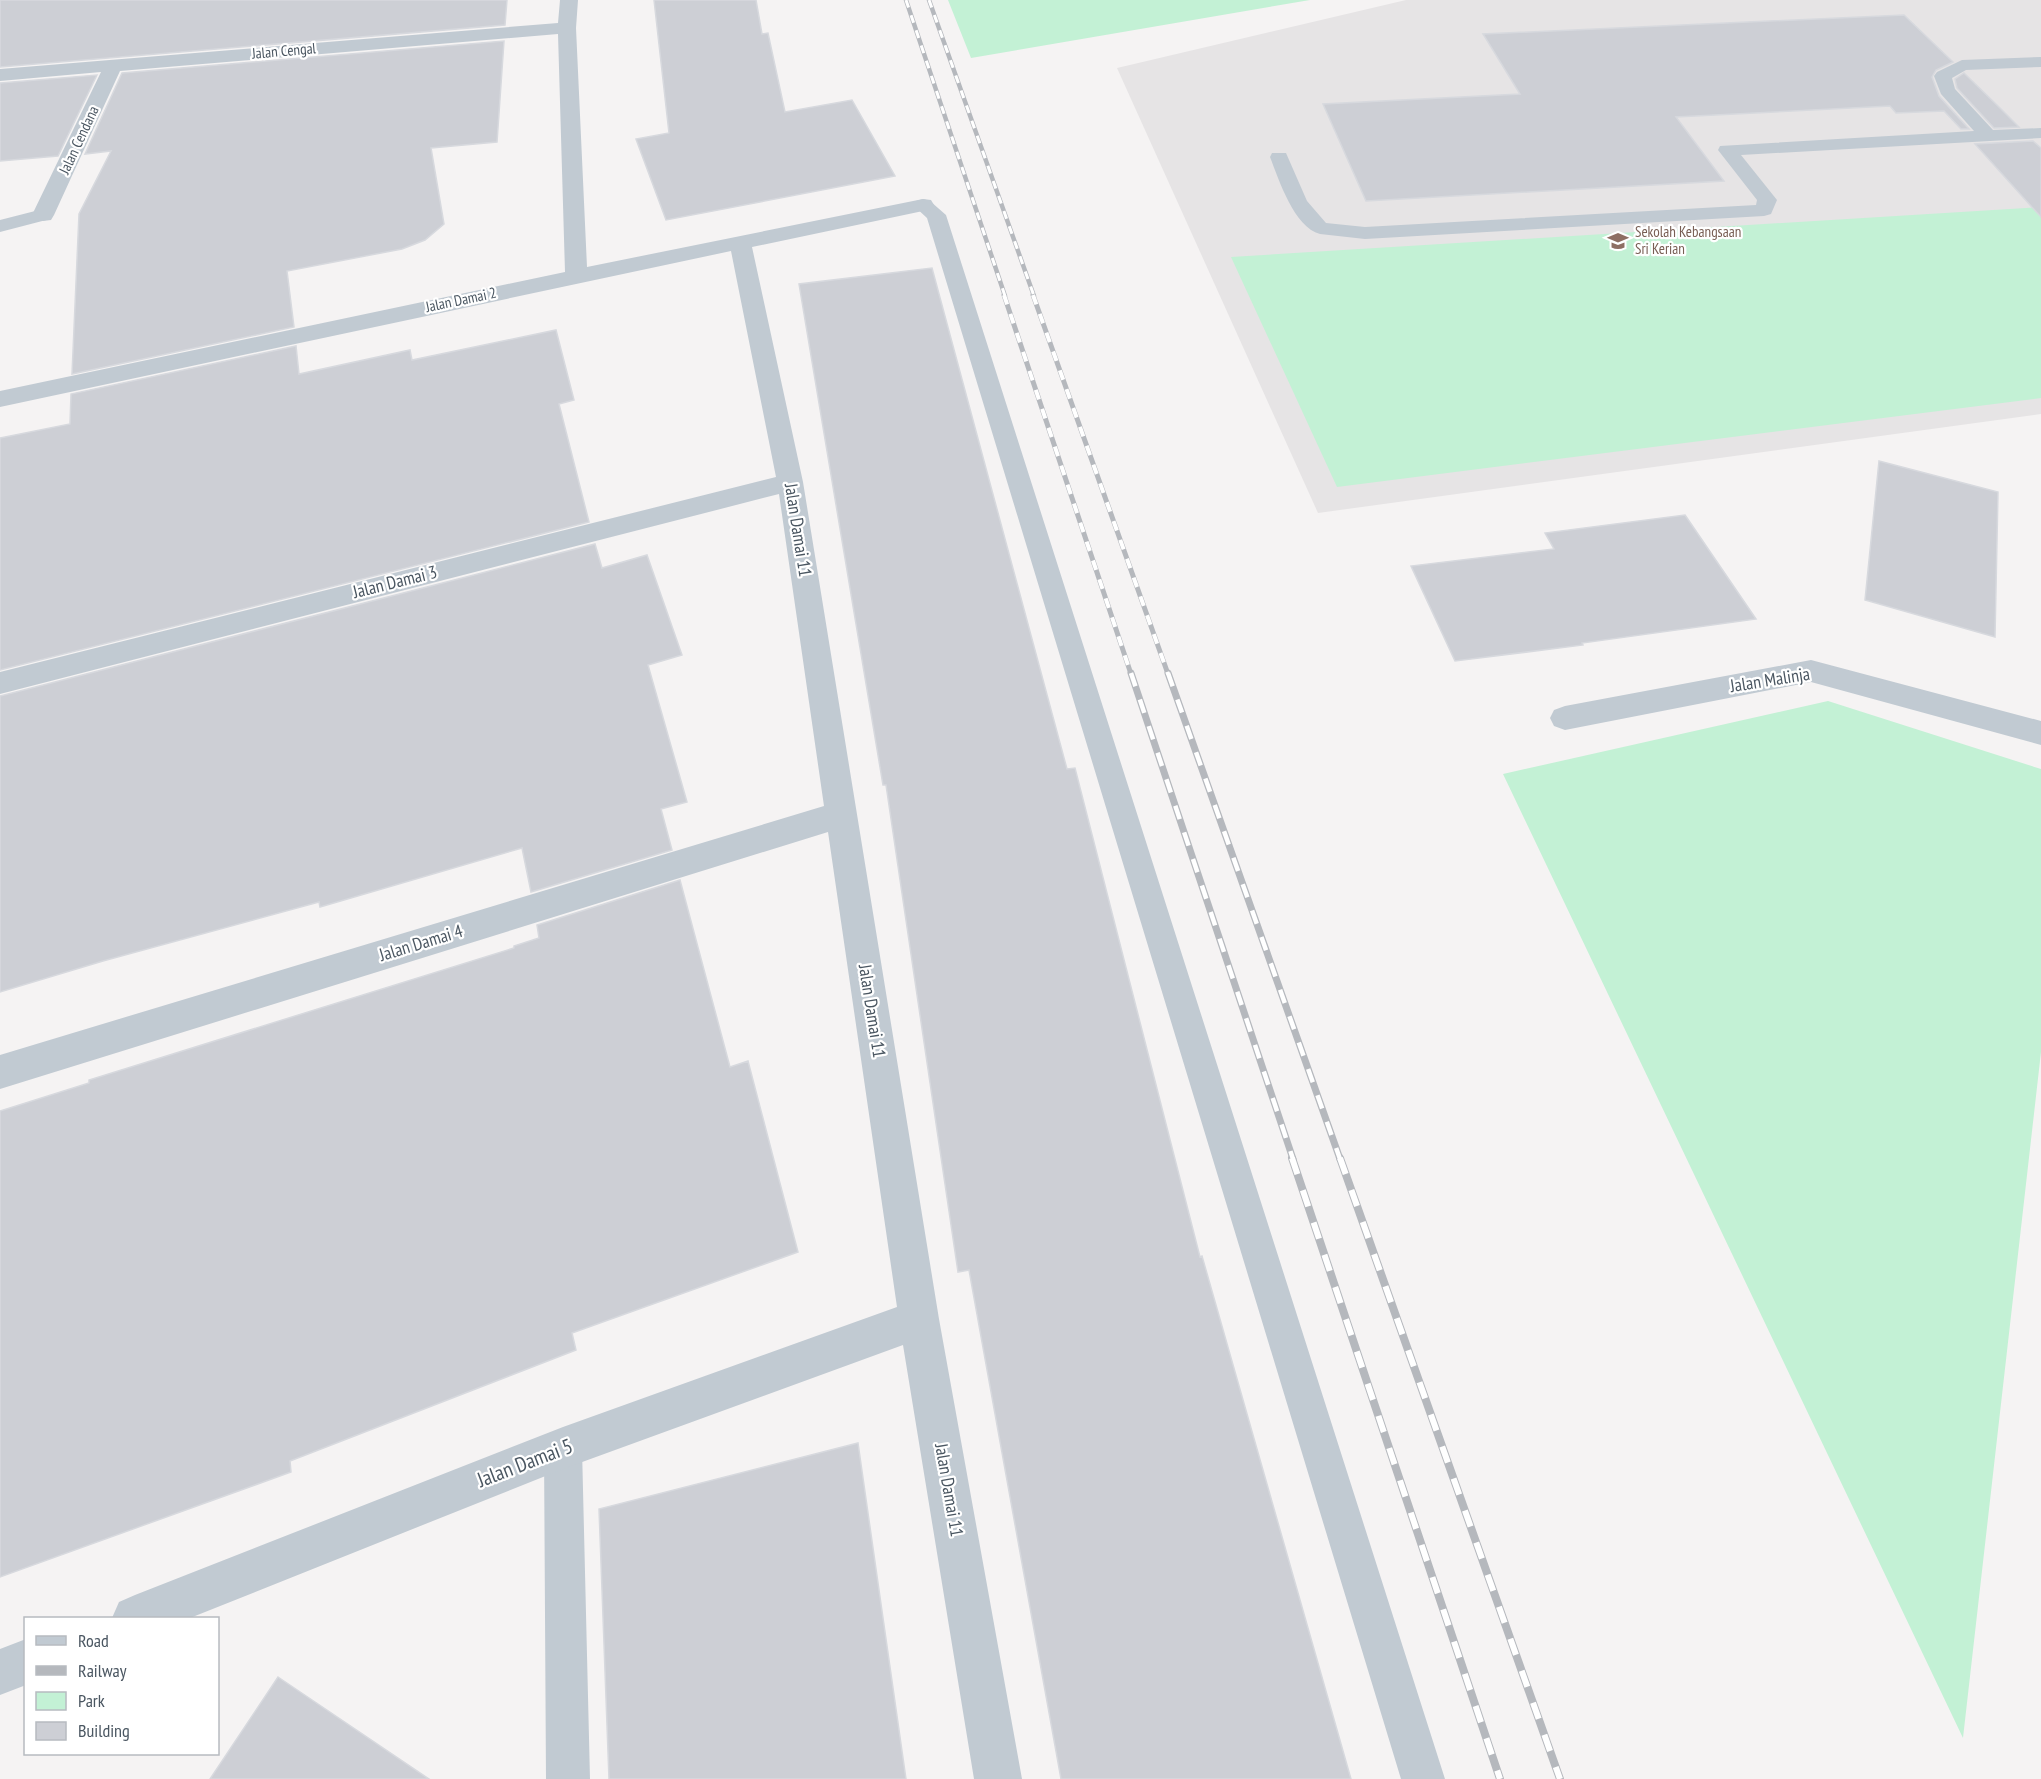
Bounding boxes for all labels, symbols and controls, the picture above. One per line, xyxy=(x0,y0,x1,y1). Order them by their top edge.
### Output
street label: Jalan Cengal xyxy=(250,38,317,63)
street label: Jalan Cendana xyxy=(54,103,103,178)
place label: Sekolah Kebangsaan Sri Kerian xyxy=(1635,222,1741,258)
school or university icon: Sekolah Kebangsaan Sri Kerian xyxy=(1606,229,1630,253)
street label: Jalan Damai 2 xyxy=(423,283,498,316)
street label: Jalan Damai 11 xyxy=(780,481,817,578)
street label: Jalan Damai 3 xyxy=(349,560,439,603)
street label: Jalan Malinja xyxy=(1727,662,1811,697)
street label: Jalan Damai 4 xyxy=(375,919,465,966)
street label: Jalan Damai 11 xyxy=(854,962,891,1059)
street label: Jalan Damai 5 xyxy=(472,1432,577,1493)
street label: Jalan Damai 11 xyxy=(930,1441,969,1538)
legend xyxy=(24,1617,219,1755)
text: Road xyxy=(78,1629,109,1652)
text: Railway xyxy=(78,1659,127,1682)
text: Park xyxy=(78,1689,105,1712)
text: Building xyxy=(78,1719,130,1742)

